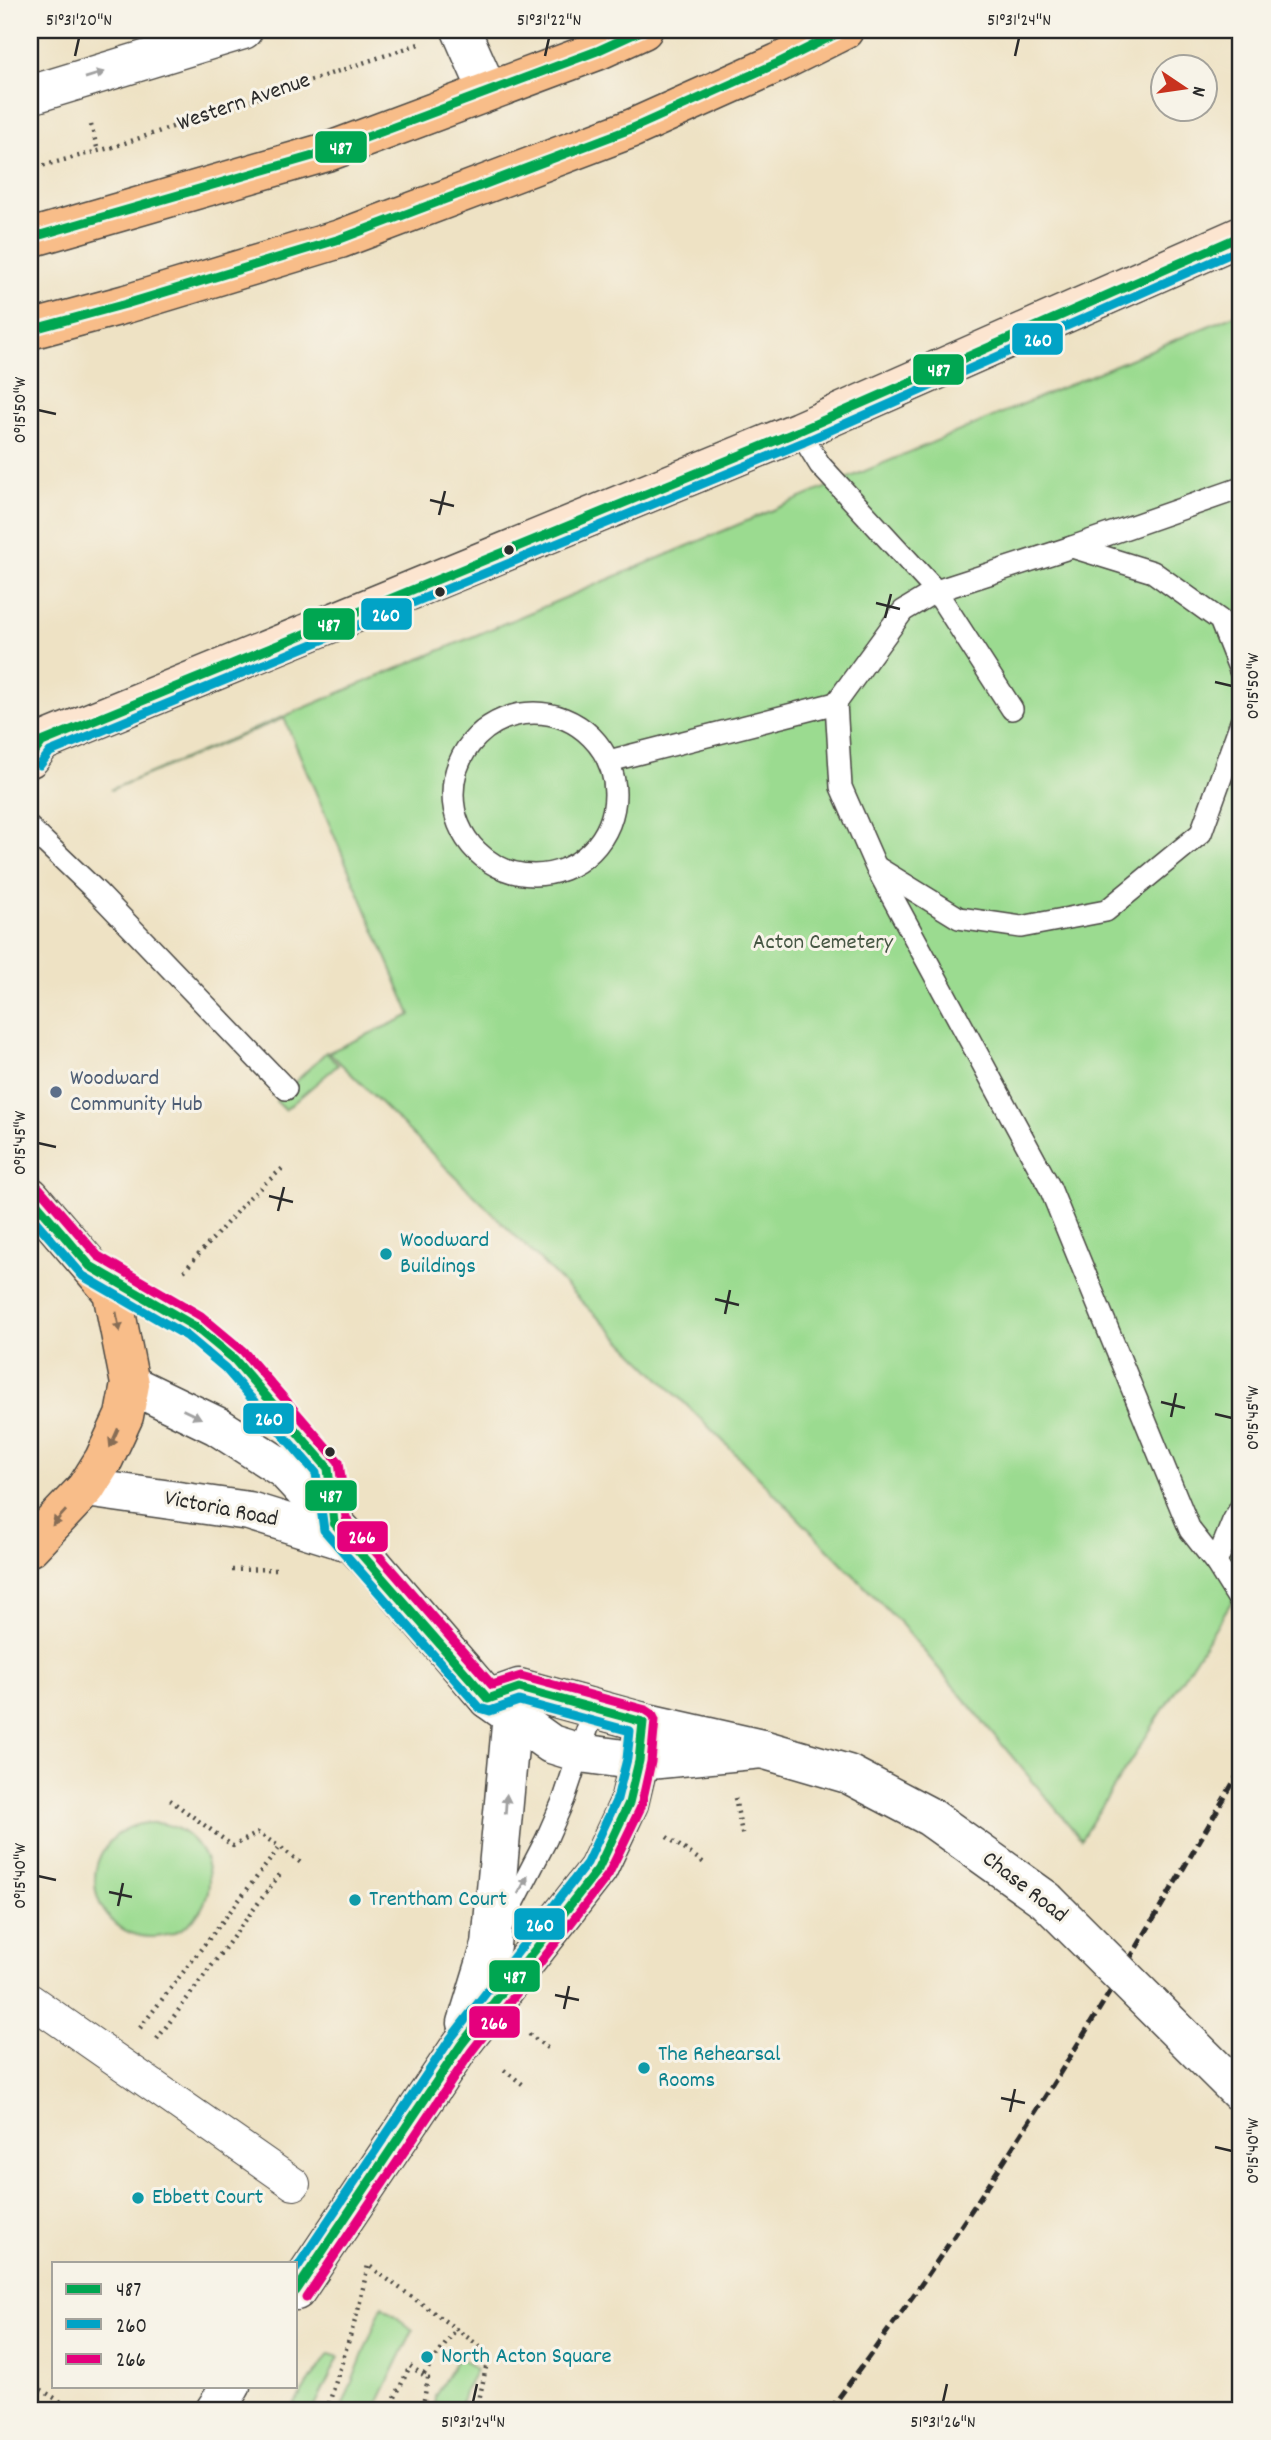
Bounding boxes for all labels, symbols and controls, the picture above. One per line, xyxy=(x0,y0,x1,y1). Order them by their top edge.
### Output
text: 51°31'20"N xyxy=(46,9,112,34)
text: 51°31'22"N xyxy=(517,9,581,34)
text: 51°31'24"N xyxy=(987,9,1051,34)
north arrow xyxy=(1148,52,1218,122)
street label: Western Avenue xyxy=(173,65,315,141)
one-way arrow xyxy=(85,70,106,80)
text: N xyxy=(1183,83,1211,99)
line badge: 487 xyxy=(314,130,368,164)
text: 487 xyxy=(330,137,352,164)
line badge: 260 xyxy=(1011,322,1064,356)
text: 260 xyxy=(1024,329,1052,356)
line badge: 487 xyxy=(912,353,965,386)
text: 487 xyxy=(928,359,950,386)
text: 0°15'50"W xyxy=(9,376,34,443)
unlabelled marker xyxy=(502,543,516,557)
unlabelled marker xyxy=(433,585,447,599)
line badge: 260 xyxy=(360,597,413,631)
text: 260 xyxy=(372,604,400,631)
line badge: 487 xyxy=(302,607,356,641)
text: 487 xyxy=(318,614,340,641)
text: 0°15'50"W xyxy=(1242,652,1267,719)
park label: Acton Cemetery xyxy=(753,927,894,960)
place label: Woodward Community Hub xyxy=(70,1063,203,1122)
marker: Woodward Community Hub xyxy=(48,1084,64,1100)
text: 0°15'45"W xyxy=(9,1110,34,1175)
place label: Woodward Buildings xyxy=(400,1225,489,1284)
marker: Woodward Buildings xyxy=(378,1246,394,1262)
one-way arrow xyxy=(112,1311,123,1333)
text: 0°15'45"W xyxy=(1242,1385,1267,1450)
line badge: 260 xyxy=(242,1402,295,1435)
one-way arrow xyxy=(182,1408,202,1420)
text: 260 xyxy=(255,1408,283,1435)
one-way arrow xyxy=(108,1428,119,1449)
unlabelled marker xyxy=(323,1445,337,1459)
line badge: 487 xyxy=(304,1479,358,1512)
street label: Victoria Road xyxy=(161,1483,281,1537)
text: 487 xyxy=(320,1485,342,1512)
one-way arrow xyxy=(51,1509,67,1527)
line badge: 266 xyxy=(336,1520,389,1553)
text: 266 xyxy=(349,1526,375,1553)
one-way arrow xyxy=(501,1793,512,1815)
text: 0°15'40"W xyxy=(9,1843,34,1909)
street label: Chase Road xyxy=(974,1844,1074,1932)
one-way arrow xyxy=(517,1875,528,1895)
place label: Trentham Court xyxy=(369,1884,507,1917)
marker: Trentham Court xyxy=(347,1892,363,1908)
line badge: 260 xyxy=(513,1907,566,1941)
text: 260 xyxy=(526,1914,554,1941)
line badge: 487 xyxy=(488,1959,541,1993)
text: 487 xyxy=(504,1966,526,1993)
line badge: 266 xyxy=(468,2005,521,2039)
text: 266 xyxy=(481,2012,507,2039)
place label: The Rehearsal Rooms xyxy=(658,2039,781,2098)
marker: The Rehearsal Rooms xyxy=(636,2060,652,2076)
text: 0°15'40"W xyxy=(1242,2118,1267,2184)
place label: Ebbett Court xyxy=(152,2182,263,2215)
marker: Ebbett Court xyxy=(130,2190,146,2206)
legend xyxy=(52,2262,298,2388)
text: 487 xyxy=(116,2277,141,2307)
text: 260 xyxy=(116,2313,147,2343)
place label: North Acton Square xyxy=(441,2341,612,2374)
text: 266 xyxy=(116,2347,146,2377)
marker: North Acton Square xyxy=(419,2349,435,2365)
text: 51°31'24"N xyxy=(441,2411,505,2436)
text: 51°31'26"N xyxy=(910,2411,976,2436)

